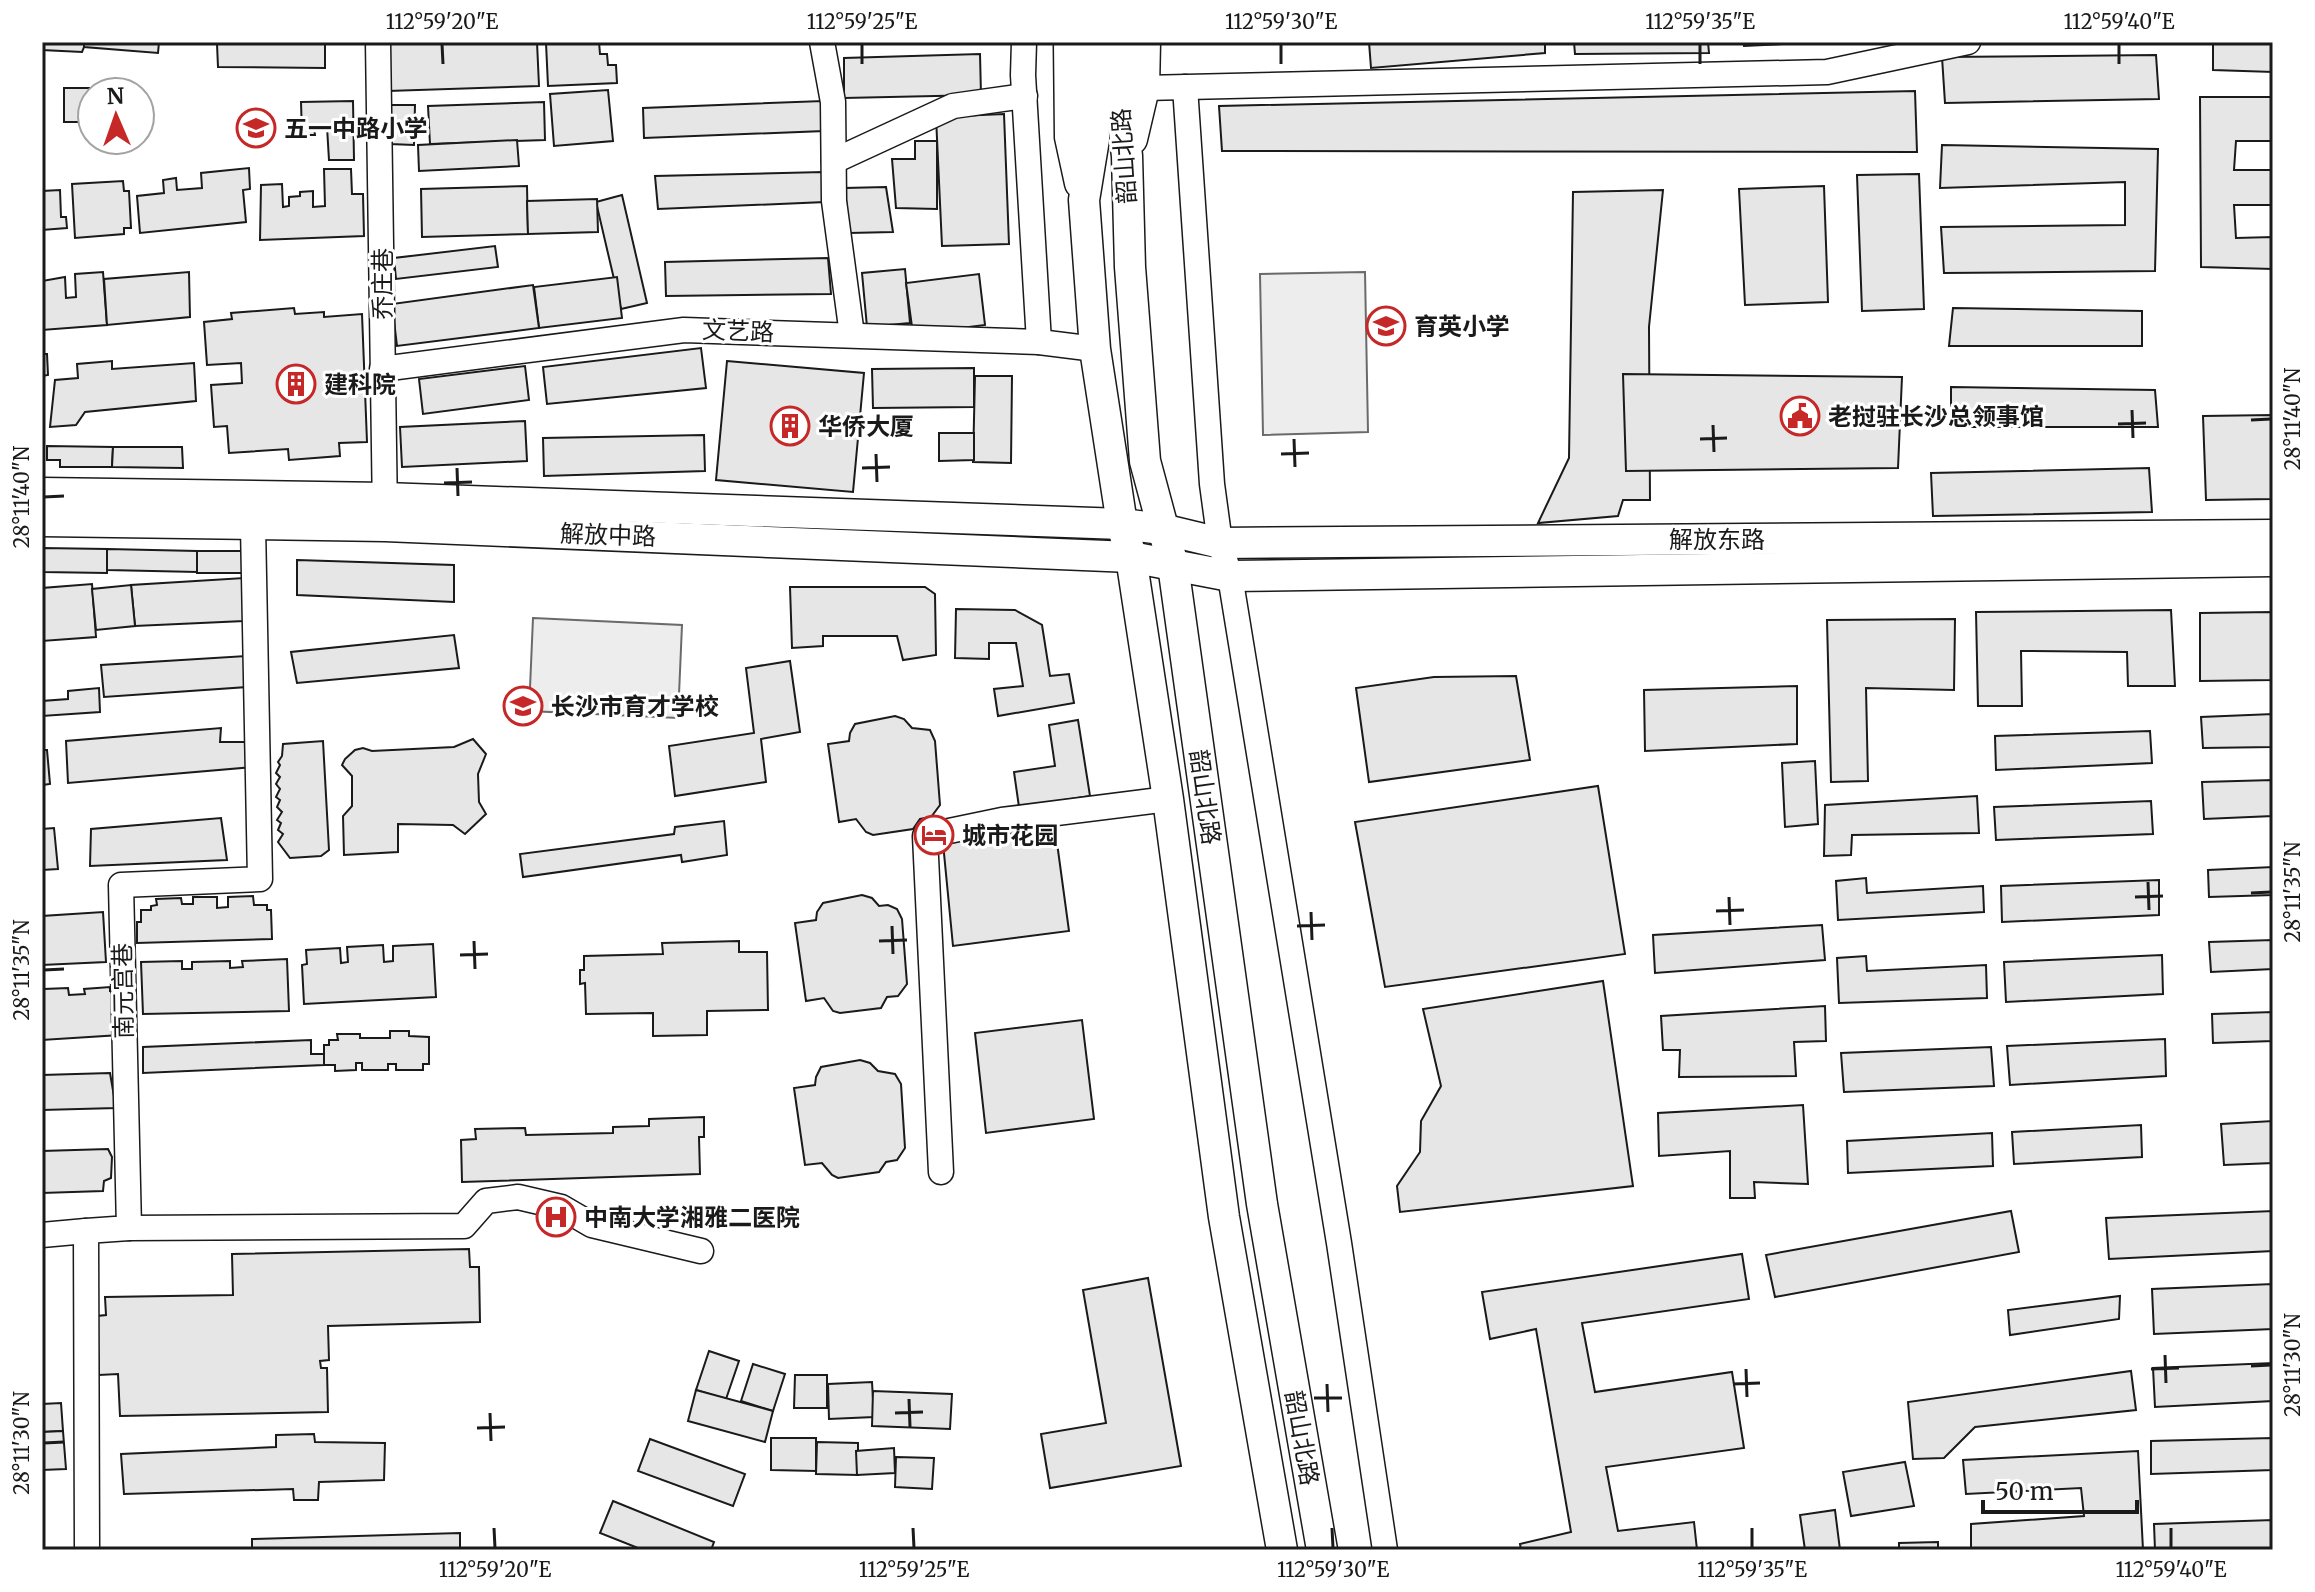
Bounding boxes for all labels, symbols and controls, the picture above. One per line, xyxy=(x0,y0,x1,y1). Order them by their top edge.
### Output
text: 112°59'20"E xyxy=(386,9,499,34)
text: 112°59'25"E xyxy=(807,9,918,34)
text: 112°59'30"E xyxy=(1225,9,1337,34)
text: 112°59'35"E xyxy=(1645,9,1755,34)
text: 112°59'40"E xyxy=(2063,9,2175,34)
north arrow xyxy=(76,76,156,156)
text: N xyxy=(106,82,125,110)
school or university icon: 五一中路小学 xyxy=(235,107,277,149)
street label: 韶山北路 xyxy=(1105,107,1143,205)
place label: 五一中路小学 xyxy=(284,113,428,144)
street label: 乔庄巷 xyxy=(367,248,398,320)
school or university icon: 育英小学 xyxy=(1365,305,1407,347)
place label: 育英小学 xyxy=(1414,311,1510,342)
street label: 文艺路 xyxy=(701,314,775,348)
building icon: 建科院 xyxy=(275,363,317,405)
text: 28°11'40"N xyxy=(2280,367,2305,470)
place label: 建科院 xyxy=(324,369,396,400)
public building icon: 老挝驻长沙总领事馆 xyxy=(1779,395,1821,437)
place label: 老挝驻长沙总领事馆 xyxy=(1828,401,2044,432)
building icon: 华侨大厦 xyxy=(769,405,811,447)
place label: 华侨大厦 xyxy=(818,411,914,442)
text: 28°11'40"N xyxy=(9,445,34,548)
street label: 解放中路 xyxy=(559,518,657,552)
street label: 解放东路 xyxy=(1669,524,1765,555)
school or university icon: 长沙市育才学校 xyxy=(502,685,544,727)
place label: 长沙市育才学校 xyxy=(551,691,719,722)
street label: 韶山北路 xyxy=(1183,747,1227,847)
hotel icon: 城市花园 xyxy=(913,814,955,856)
place label: 城市花园 xyxy=(962,820,1058,851)
text: 28°11'35"N xyxy=(2280,841,2305,942)
text: 28°11'35"N xyxy=(9,919,34,1020)
street label: 南元宫巷 xyxy=(107,943,139,1039)
hospital icon: 中南大学湘雅二医院 xyxy=(535,1196,577,1238)
place label: 中南大学湘雅二医院 xyxy=(584,1202,800,1233)
text: 28°11'30"N xyxy=(2280,1313,2305,1417)
street label: 韶山北路 xyxy=(1278,1388,1326,1488)
text: 28°11'30"N xyxy=(9,1391,34,1495)
scale bar xyxy=(1983,1464,2137,1514)
text: 50 m xyxy=(1995,1476,2054,1507)
text: 112°59'20"E xyxy=(439,1557,552,1582)
text: 112°59'25"E xyxy=(859,1557,970,1582)
text: 112°59'30"E xyxy=(1277,1557,1389,1582)
text: 112°59'35"E xyxy=(1697,1557,1807,1582)
text: 112°59'40"E xyxy=(2115,1557,2227,1582)

